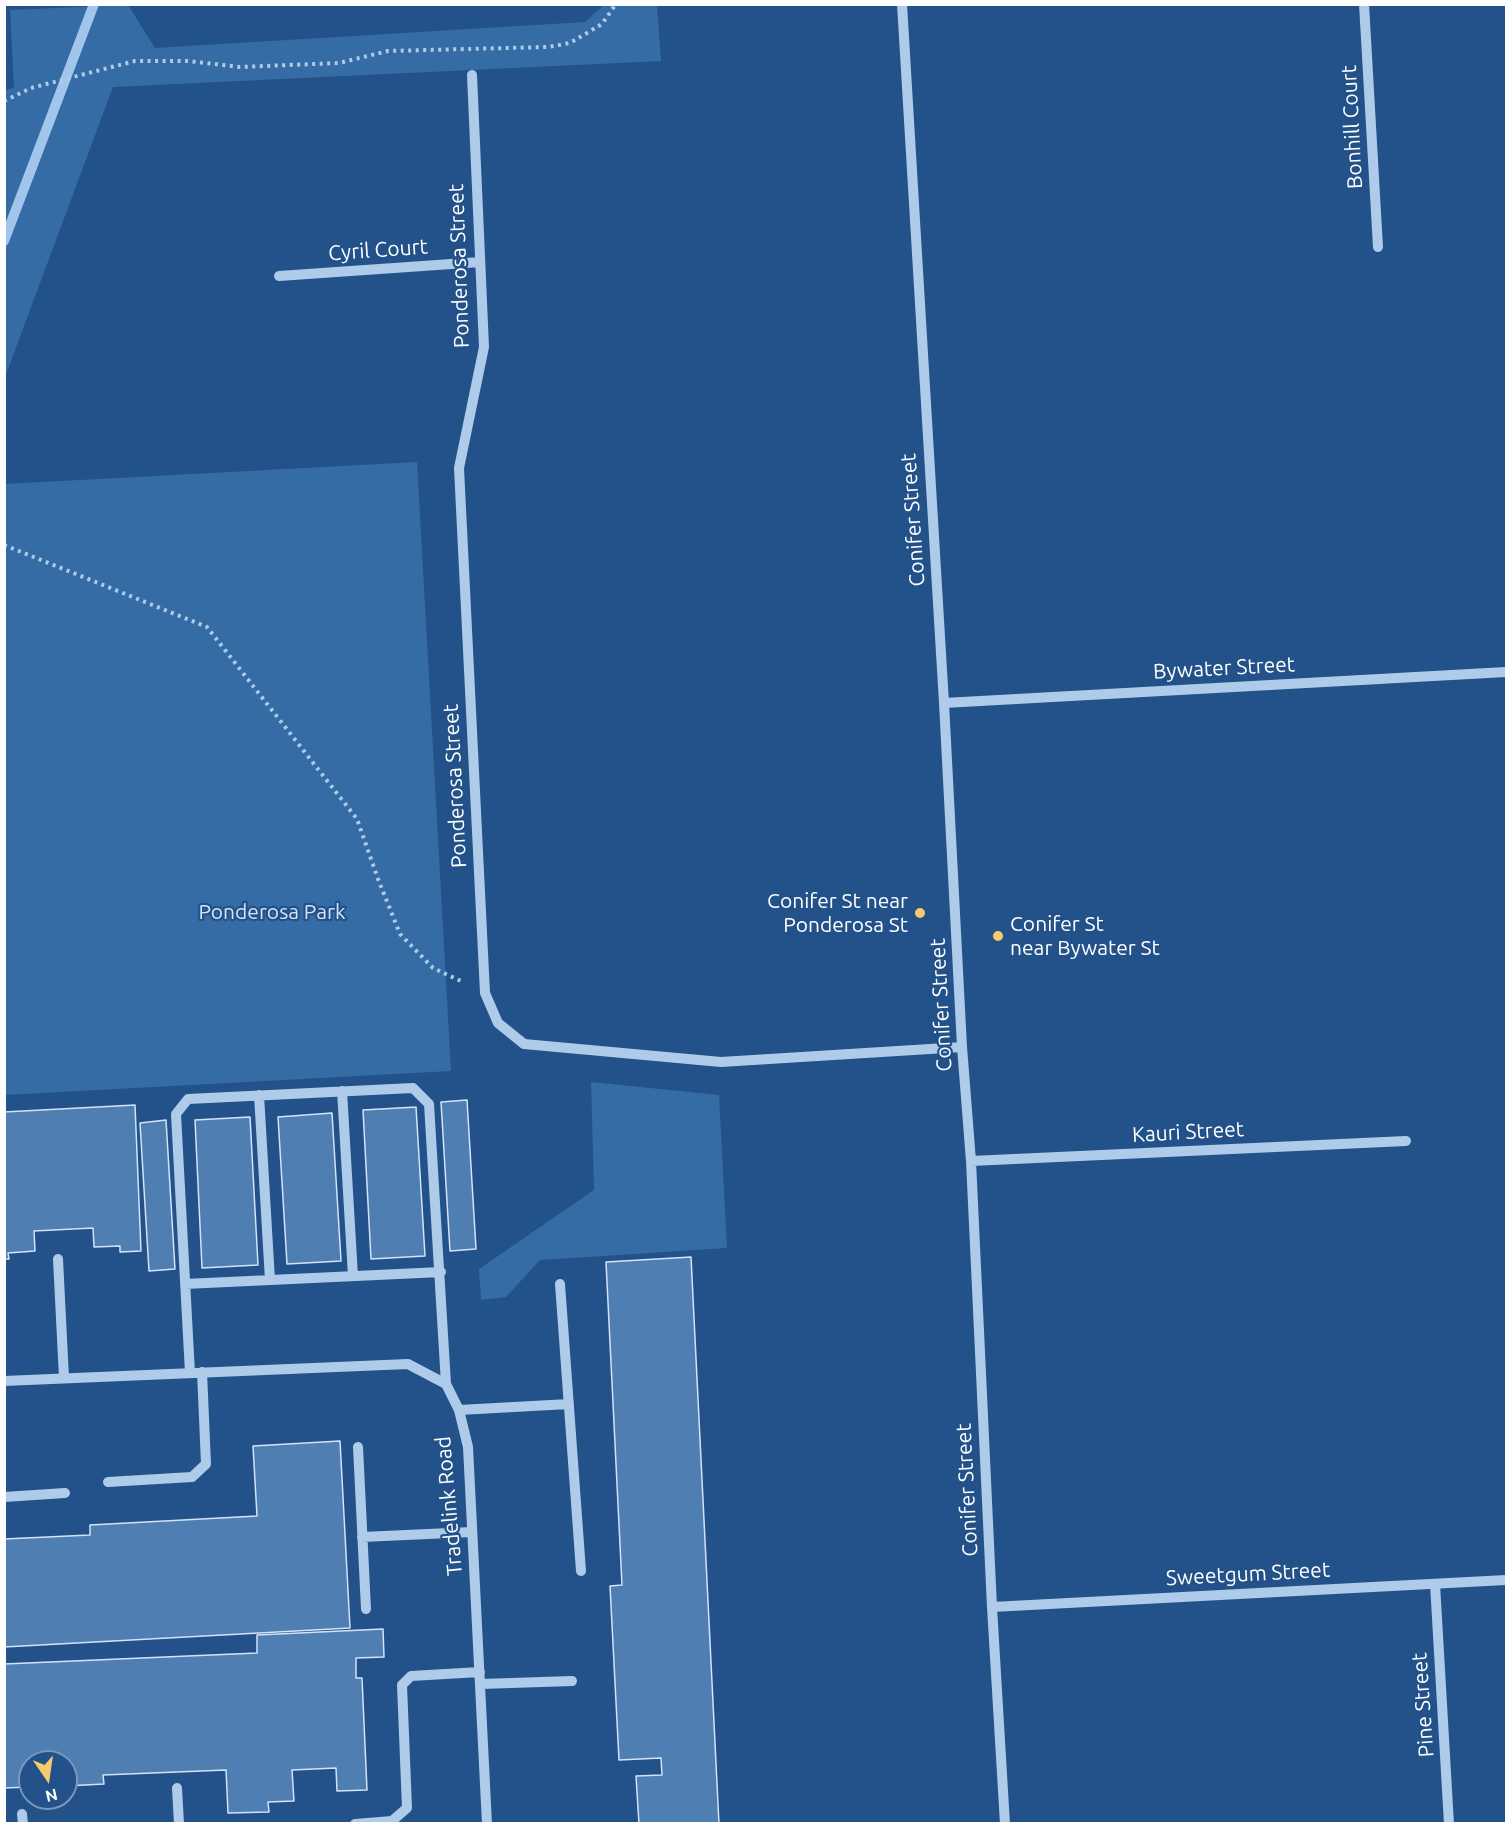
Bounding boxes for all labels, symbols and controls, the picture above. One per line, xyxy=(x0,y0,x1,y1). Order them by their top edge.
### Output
street label: Bonhill Court xyxy=(1336,64,1368,190)
street label: Ponderosa Street xyxy=(444,184,474,348)
street label: Cyril Court xyxy=(327,234,429,266)
street label: Conifer Street xyxy=(896,453,930,587)
street label: Bywater Street xyxy=(1152,652,1296,684)
street label: Ponderosa Street xyxy=(438,703,472,869)
place label: Conifer St near Ponderosa St xyxy=(767,888,908,938)
park label: Ponderosa Park xyxy=(198,899,346,925)
marker: Conifer St near Ponderosa St xyxy=(913,906,927,920)
place label: Conifer St near Bywater St xyxy=(1010,911,1160,961)
marker: Conifer St near Bywater St xyxy=(991,929,1005,943)
street label: Conifer Street xyxy=(925,938,957,1072)
street label: Kauri Street xyxy=(1131,1116,1245,1148)
street label: Conifer Street xyxy=(951,1423,983,1557)
street label: Tradelink Road xyxy=(430,1435,468,1577)
street label: Sweetgum Street xyxy=(1165,1557,1331,1591)
street label: Pine Street xyxy=(1407,1652,1439,1758)
north arrow xyxy=(18,1750,78,1810)
text: N xyxy=(44,1785,59,1806)

